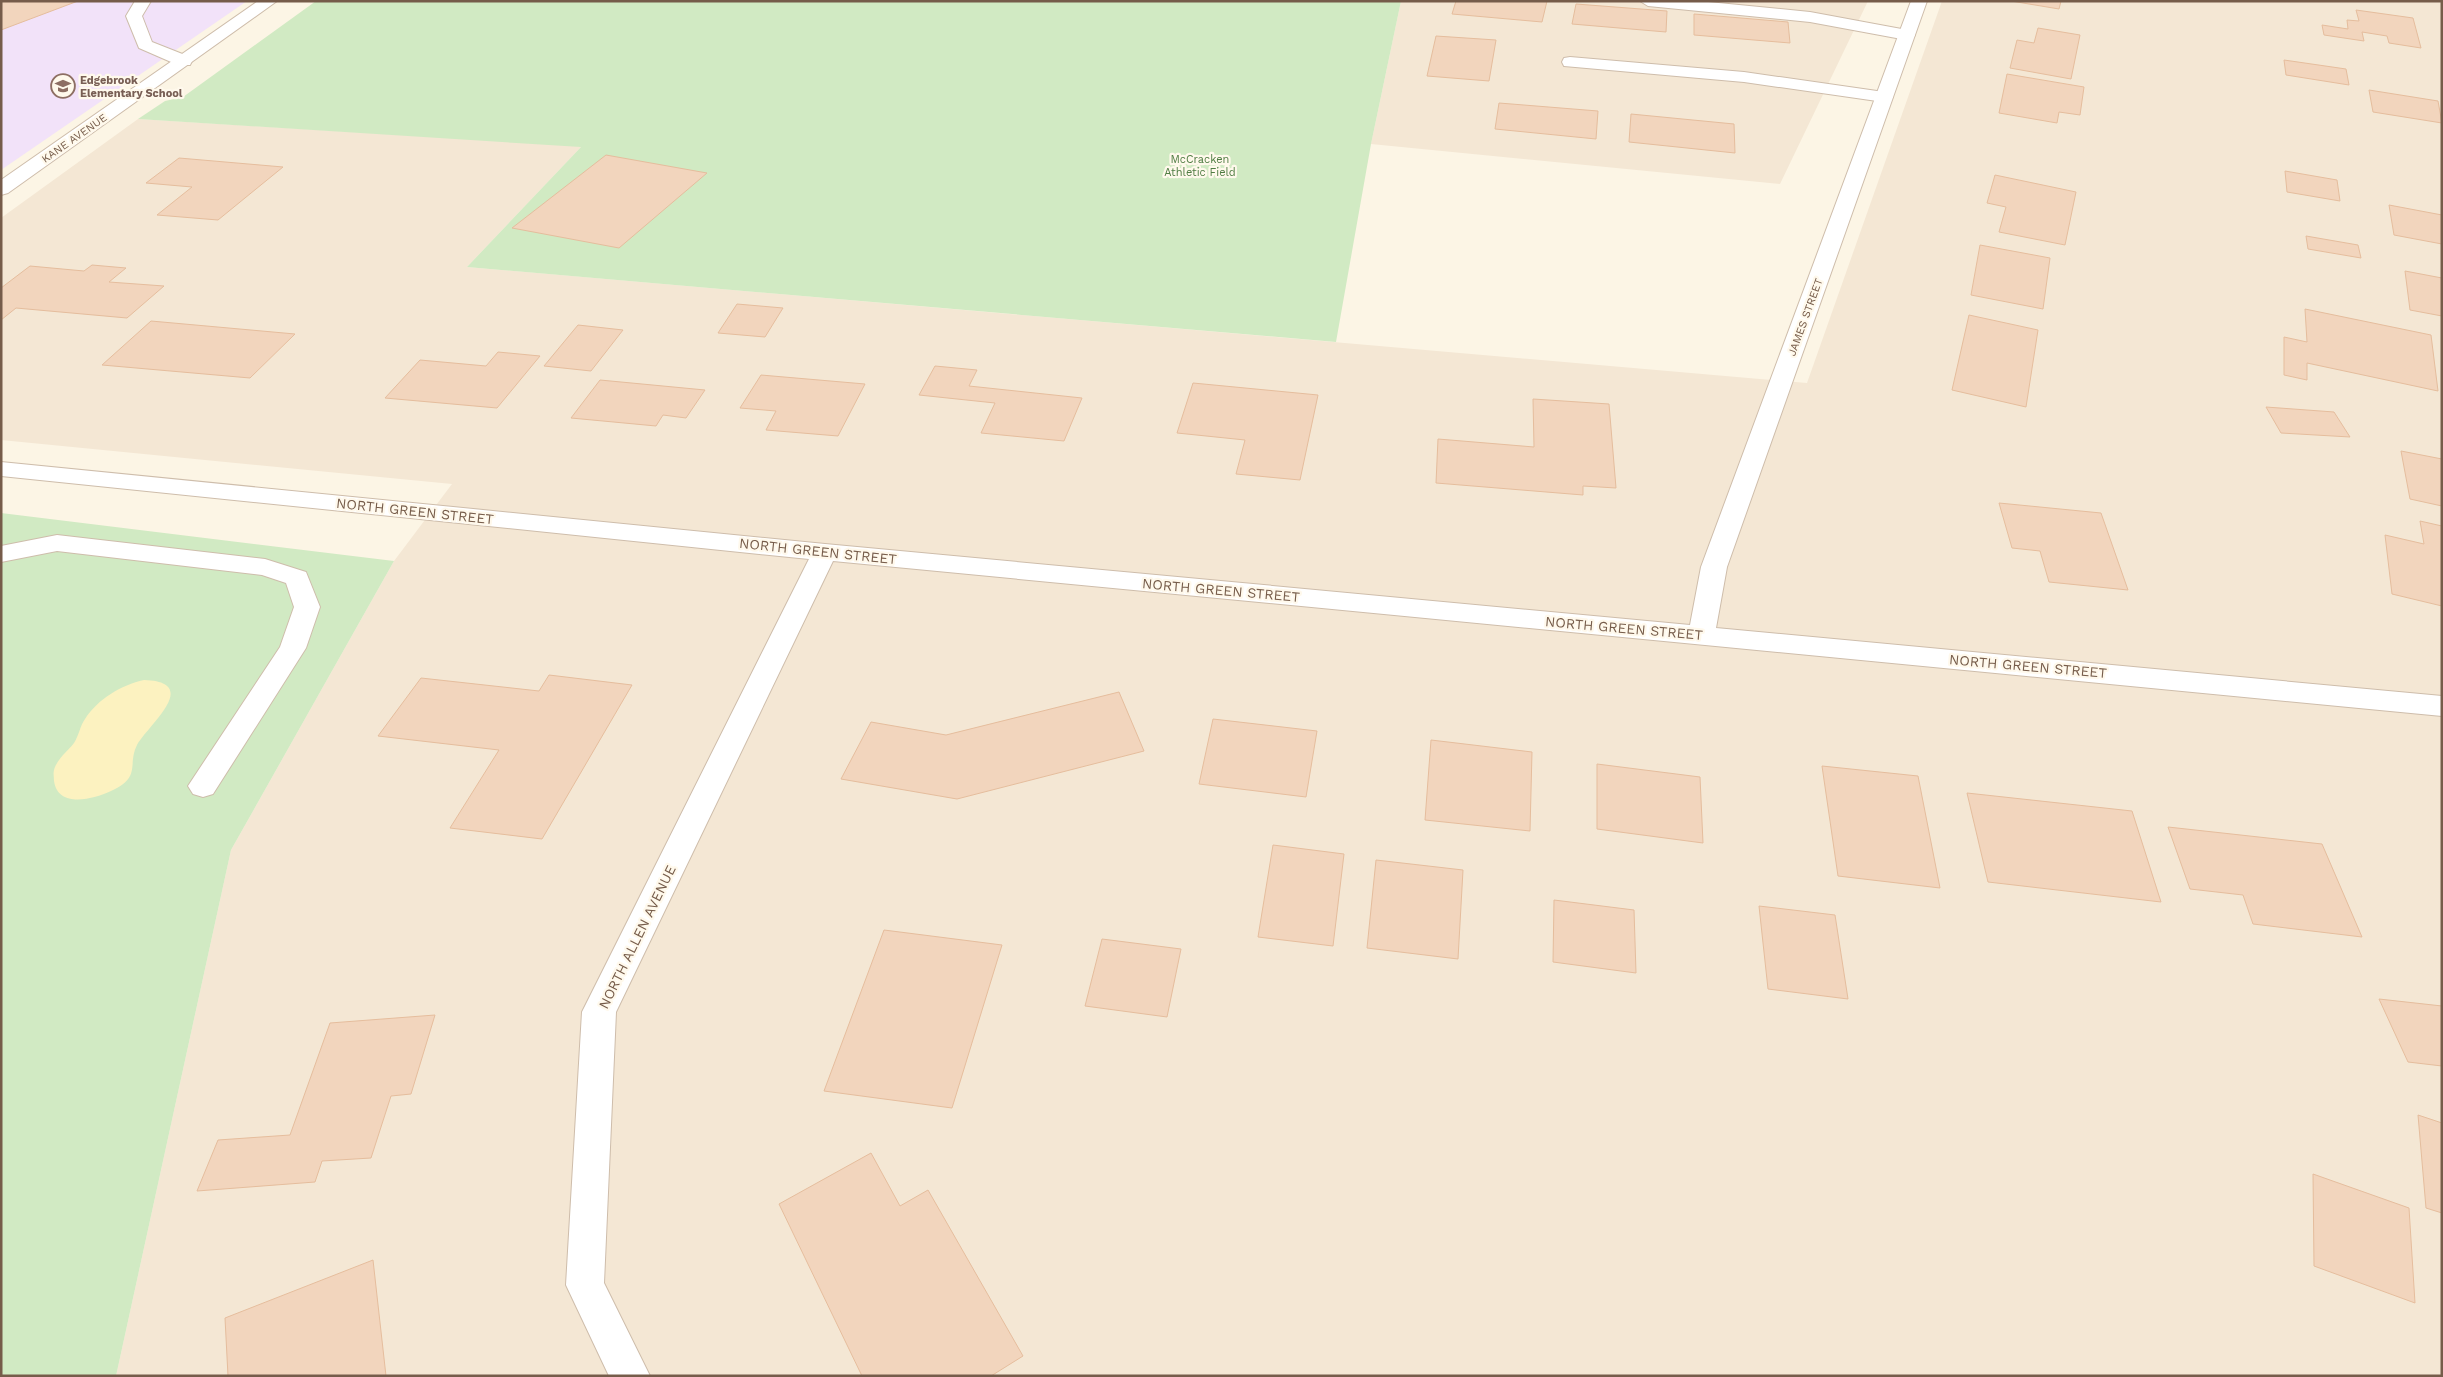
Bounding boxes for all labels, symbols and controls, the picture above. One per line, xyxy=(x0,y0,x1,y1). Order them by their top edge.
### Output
school or university icon: Edgebrook Elementary School xyxy=(50,73,76,99)
place label: Edgebrook Elementary School xyxy=(80,74,183,100)
street label: KANE AVENUE xyxy=(39,111,109,166)
park label: McCracken Athletic Field xyxy=(1164,153,1236,179)
street label: JAMES STREET xyxy=(1785,276,1826,358)
street label: NORTH GREEN STREET xyxy=(335,495,495,527)
street label: NORTH GREEN STREET xyxy=(738,535,898,567)
street label: NORTH GREEN STREET xyxy=(1141,575,1301,605)
street label: NORTH GREEN STREET xyxy=(1544,613,1704,643)
street label: NORTH GREEN STREET xyxy=(1948,651,2108,681)
street label: NORTH ALLEN AVENUE xyxy=(595,863,679,1011)

